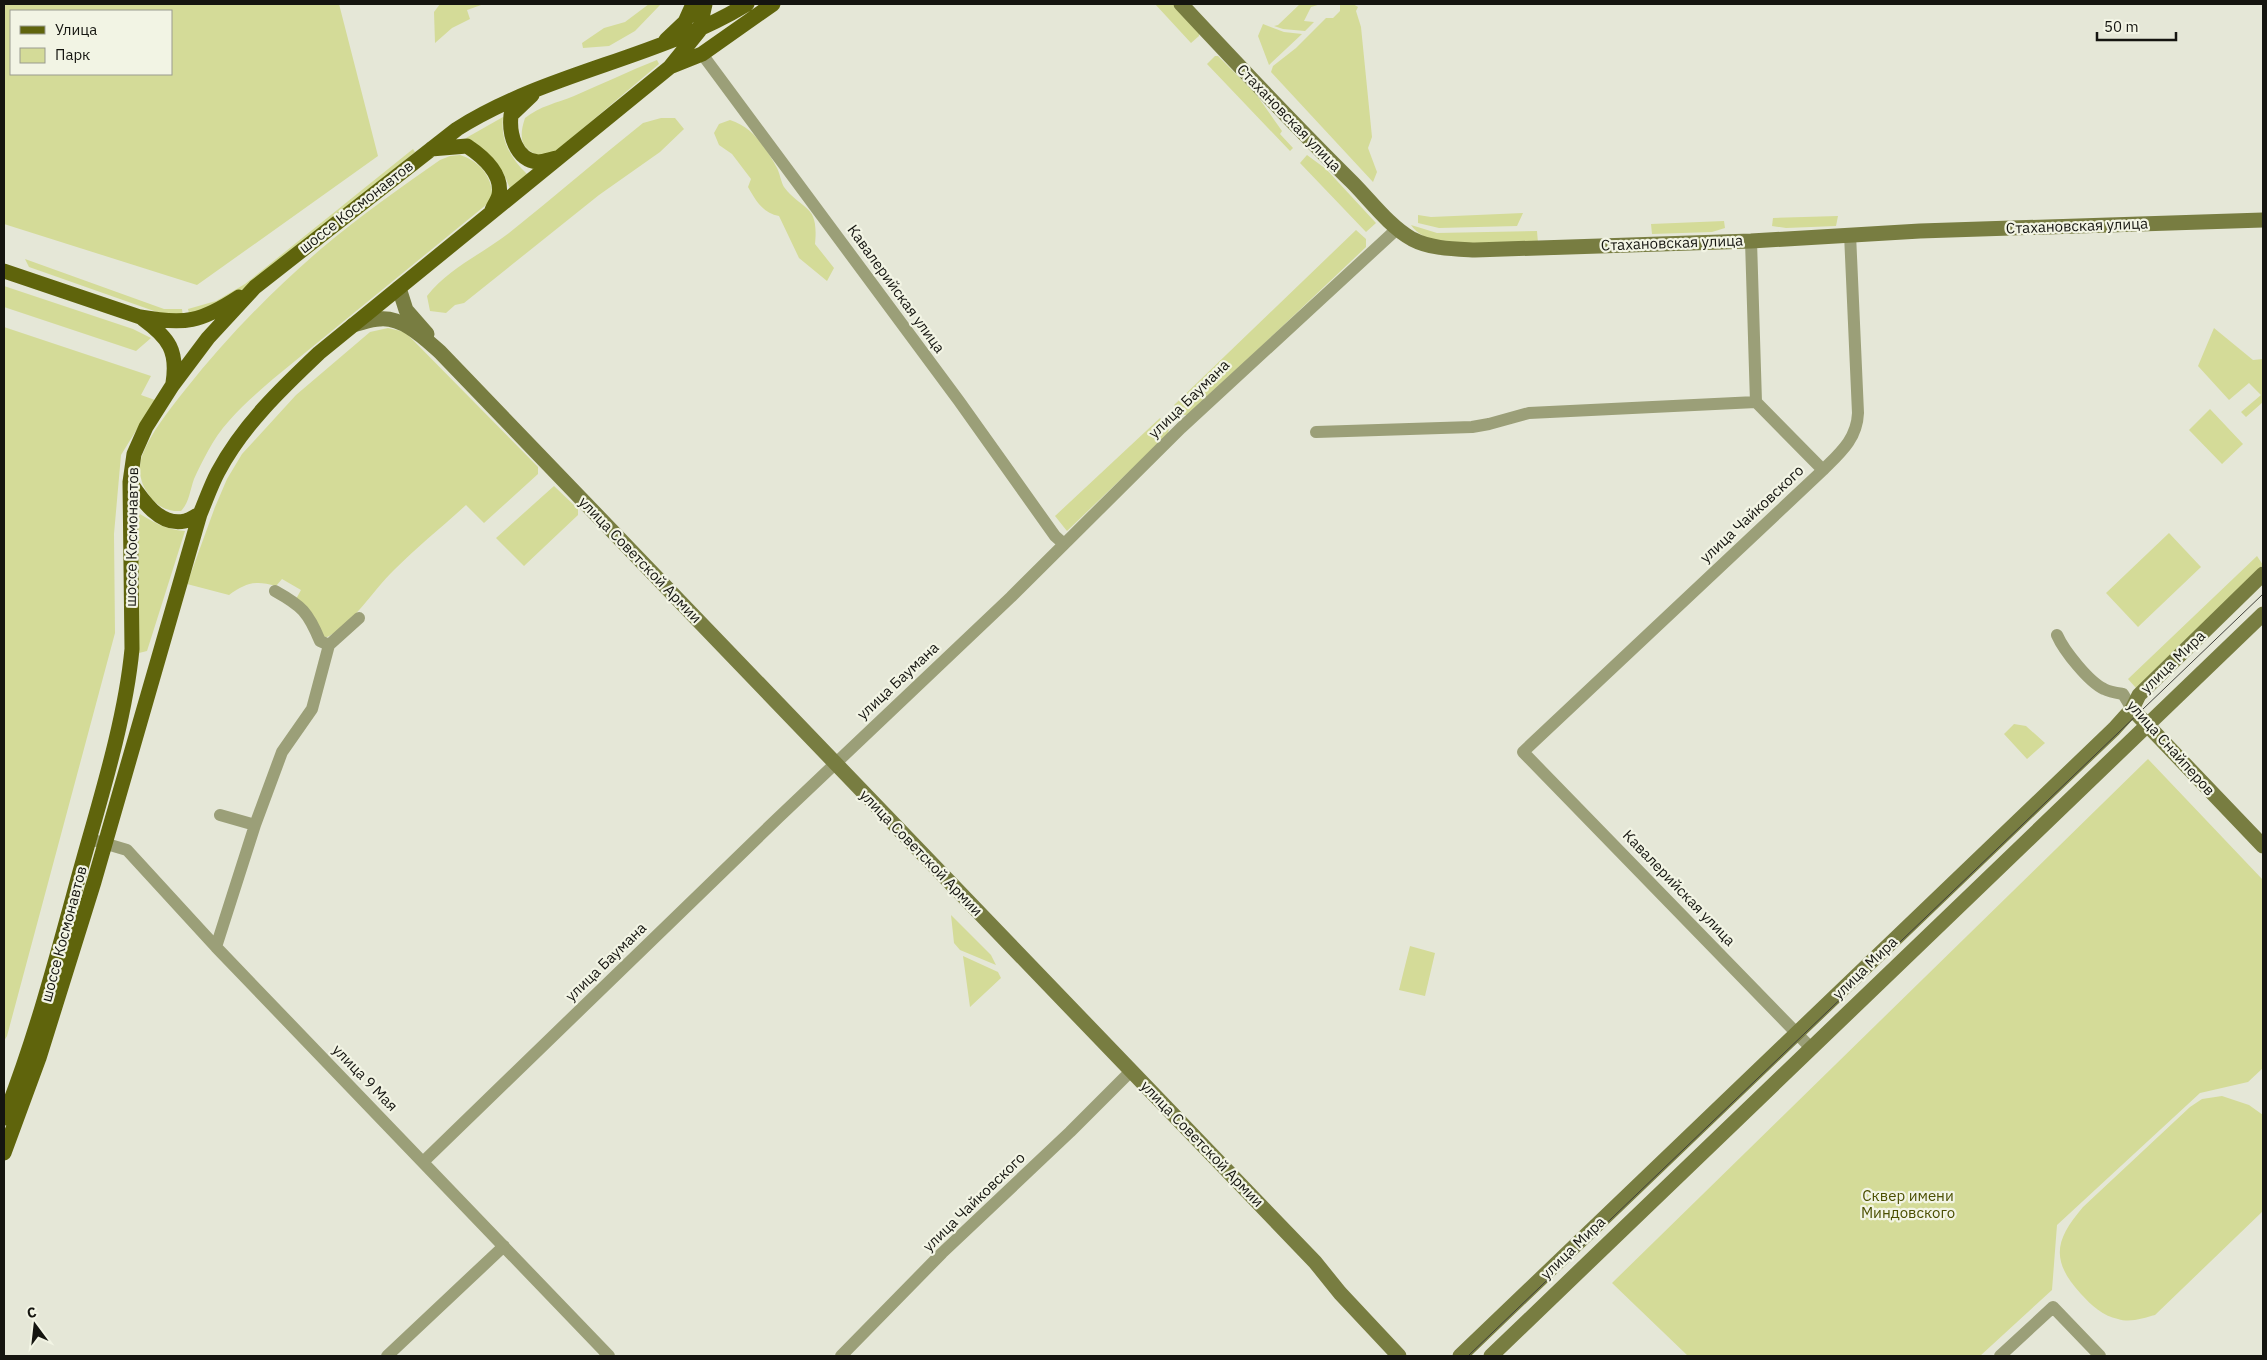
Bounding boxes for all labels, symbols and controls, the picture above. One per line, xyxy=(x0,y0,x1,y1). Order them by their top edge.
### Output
legend xyxy=(10,10,172,75)
scale bar xyxy=(2097,10,2176,42)
text: 50 m xyxy=(2104,17,2139,36)
text: Улица xyxy=(55,20,97,39)
text: Парк xyxy=(55,45,90,64)
street label: Стахановская улица xyxy=(1233,60,1346,175)
street label: шоссе Космонавтов xyxy=(295,156,417,257)
street label: Стахановская улица xyxy=(2006,214,2148,237)
street label: Кавалерийская улица xyxy=(843,221,949,357)
street label: Стахановская улица xyxy=(1601,231,1743,254)
street label: улица Баумана xyxy=(1144,355,1233,442)
street label: улица Чайковского xyxy=(1696,461,1807,567)
street label: шоссе Космонавтов xyxy=(121,467,142,607)
street label: улица Советской Армии xyxy=(575,492,706,627)
street label: улица Мира xyxy=(2136,626,2209,697)
street label: улица Баумана xyxy=(853,638,943,724)
street label: улица Снайперов xyxy=(2123,696,2219,799)
street label: улица Советской Армии xyxy=(856,785,987,920)
street label: Кавалерийская улица xyxy=(1619,826,1740,950)
street label: шоссе Космонавтов xyxy=(36,864,91,1004)
street label: улица Баумана xyxy=(561,918,650,1005)
street label: улица Мира xyxy=(1828,932,1901,1003)
street label: улица 9 Мая xyxy=(329,1040,402,1115)
street label: улица Советской Армии xyxy=(1137,1076,1268,1211)
street label: улица Чайковского xyxy=(919,1148,1029,1255)
park label: Сквер имени Миндовского xyxy=(1861,1186,1955,1222)
street label: улица Мира xyxy=(1536,1212,1609,1283)
north arrow xyxy=(10,1300,60,1350)
text: С xyxy=(25,1303,38,1322)

